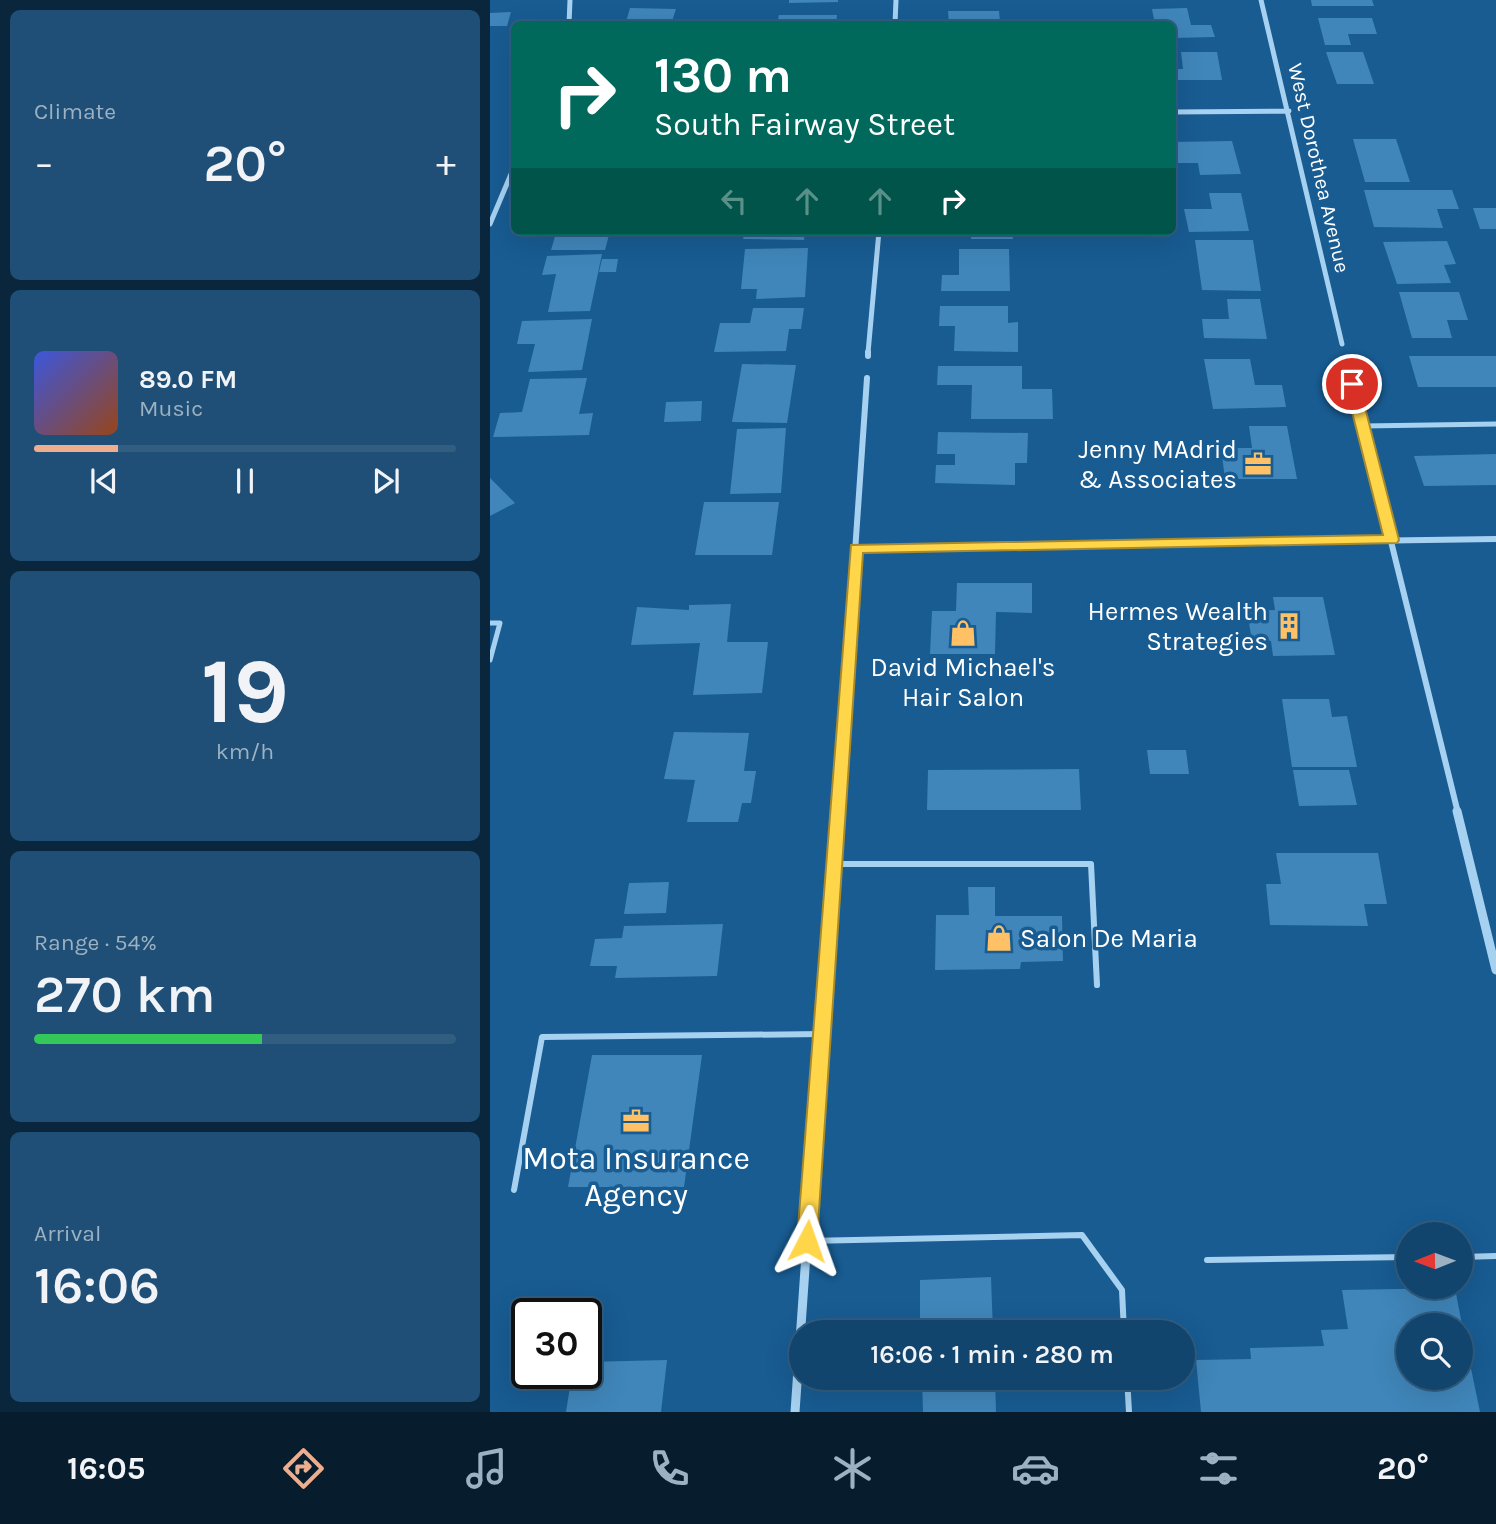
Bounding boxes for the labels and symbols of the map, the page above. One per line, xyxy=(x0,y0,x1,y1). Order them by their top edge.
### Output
street label: West Dorothea Avenue xyxy=(1283,61,1355,275)
pin xyxy=(1322,354,1382,414)
place label: Jenny MAdrid & Associates xyxy=(1078,434,1237,495)
office icon: Jenny MAdrid & Associates xyxy=(1243,449,1273,479)
place label: Hermes Wealth Strategies xyxy=(1088,596,1268,657)
building icon: Hermes Wealth Strategies xyxy=(1274,611,1304,641)
shop icon: David Michael's Hair Salon xyxy=(948,618,978,648)
place label: David Michael's Hair Salon xyxy=(871,652,1055,713)
shop icon: Salon De Maria xyxy=(984,923,1014,953)
place label: Salon De Maria xyxy=(1020,923,1198,954)
office icon: Mota Insurance Agency xyxy=(621,1106,651,1136)
place label: Mota Insurance Agency xyxy=(522,1140,750,1214)
position arrow xyxy=(770,1204,844,1278)
north arrow xyxy=(1396,1222,1474,1298)
speed limit sign: 30 xyxy=(511,1298,602,1389)

